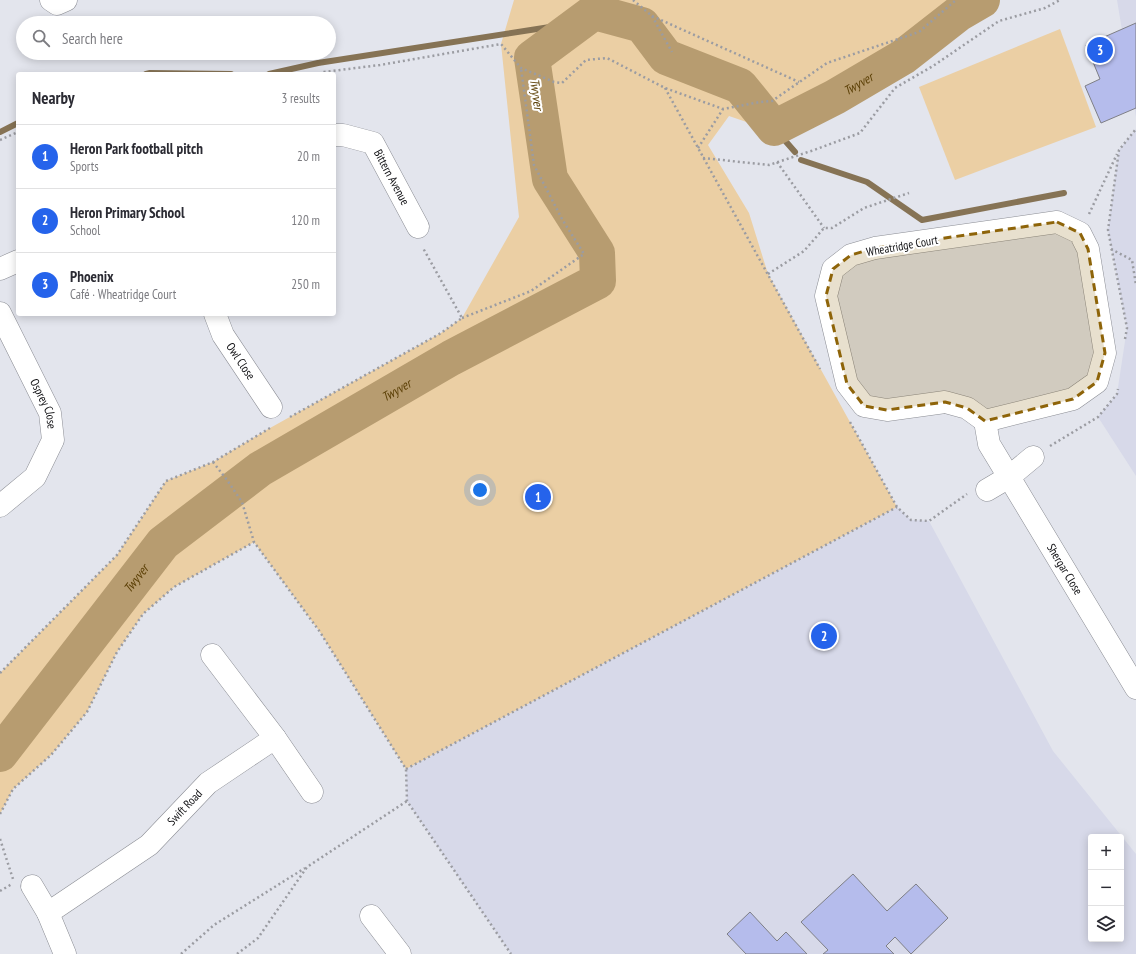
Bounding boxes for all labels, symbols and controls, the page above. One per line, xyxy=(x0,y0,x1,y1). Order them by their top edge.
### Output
search box xyxy=(16,16,336,60)
icon: search xyxy=(30,27,52,49)
text: Search here xyxy=(62,29,123,48)
pin: 3 xyxy=(1087,35,1113,65)
water label: Twyver xyxy=(840,67,878,99)
water label: Twyver xyxy=(526,77,547,113)
text: Nearby xyxy=(32,87,75,109)
text: 3 results xyxy=(281,90,320,107)
text: Heron Park football pitch xyxy=(70,139,203,158)
street label: Bittern Avenue xyxy=(371,147,413,208)
text: 1 xyxy=(42,148,48,165)
text: 20 m xyxy=(297,148,320,165)
text: Sports xyxy=(70,158,99,175)
text: Heron Primary School xyxy=(70,203,185,222)
text: 2 xyxy=(42,212,48,229)
text: 120 m xyxy=(291,212,320,229)
text: School xyxy=(70,222,100,239)
street label: Wheatridge Court xyxy=(865,232,940,259)
text: Phoenix xyxy=(70,267,114,286)
text: 3 xyxy=(42,276,48,293)
text: 250 m xyxy=(291,276,320,293)
text: Café · Wheatridge Court xyxy=(70,286,176,303)
street label: Owl Close xyxy=(223,340,259,382)
water label: Twyver xyxy=(379,374,416,406)
street label: Osprey Close xyxy=(27,376,60,429)
your location xyxy=(470,480,490,500)
pin: 1 xyxy=(525,482,551,512)
street label: Shergar Close xyxy=(1044,541,1086,597)
water label: Twyver xyxy=(120,559,154,596)
pin: 2 xyxy=(811,621,837,651)
street label: Swift Road xyxy=(164,786,205,828)
map controls xyxy=(1088,834,1124,942)
button: + xyxy=(1088,834,1124,870)
button: − xyxy=(1088,870,1124,906)
button: layers xyxy=(1088,906,1124,942)

